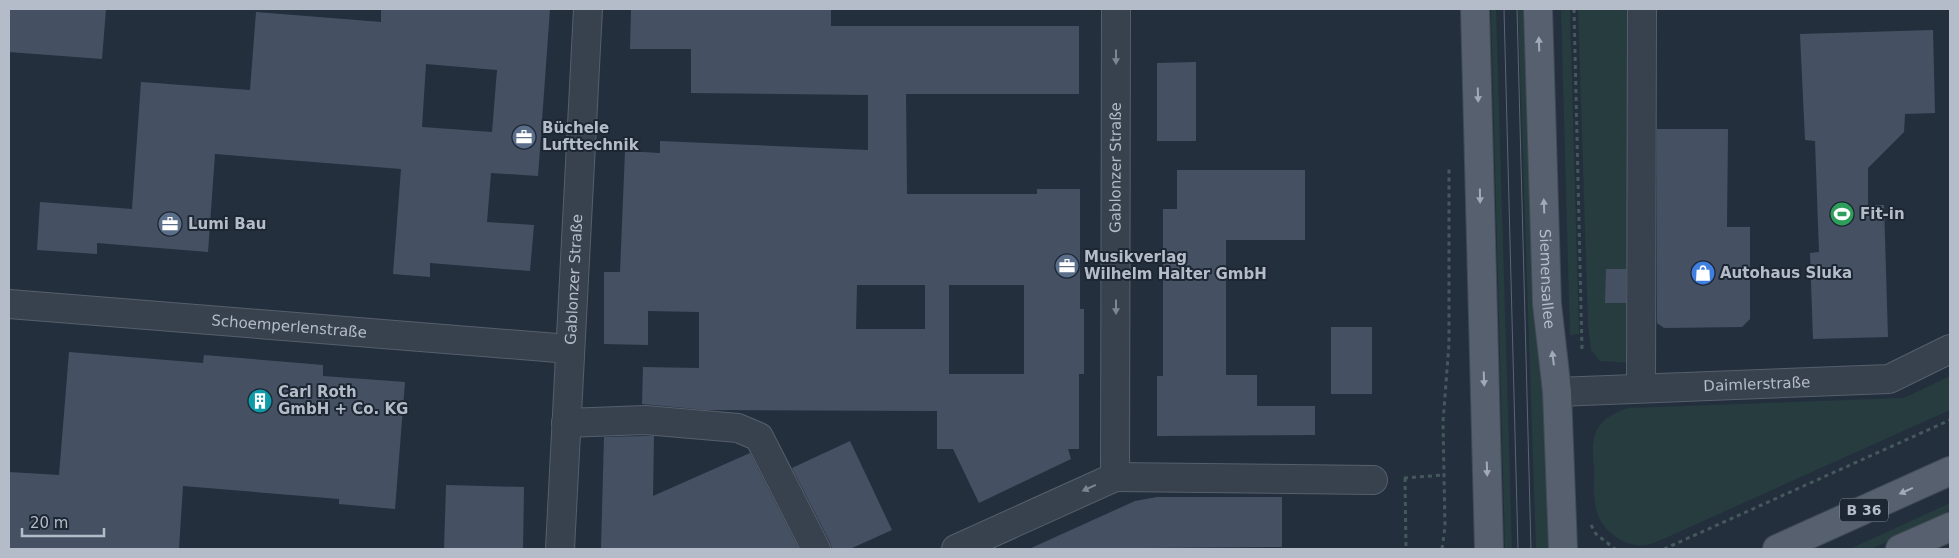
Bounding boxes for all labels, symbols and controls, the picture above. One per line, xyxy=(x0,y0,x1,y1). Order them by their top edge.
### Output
one-way arrow xyxy=(1535,35,1543,51)
one-way arrow xyxy=(1112,50,1120,66)
one-way arrow xyxy=(1474,87,1482,103)
street label: Gablonzer Straße xyxy=(1107,102,1125,233)
place label: Büchele Lufttechnik xyxy=(542,119,640,154)
office icon: Büchele Lufttechnik xyxy=(511,124,537,150)
one-way arrow xyxy=(1476,188,1484,204)
one-way arrow xyxy=(1540,198,1548,214)
sports icon: Fit-in xyxy=(1829,201,1855,227)
place label: Fit-in xyxy=(1860,205,1905,223)
office icon: Lumi Bau xyxy=(157,211,183,237)
street label: Gablonzer Straße xyxy=(562,214,586,345)
place label: Lumi Bau xyxy=(188,215,266,233)
street label: Siemensallee xyxy=(1536,229,1559,330)
place label: Musikverlag Wilhelm Halter GmbH xyxy=(1084,248,1267,283)
office icon: Musikverlag Wilhelm Halter GmbH xyxy=(1054,253,1080,279)
shop icon: Autohaus Sluka xyxy=(1690,260,1716,286)
place label: Autohaus Sluka xyxy=(1720,264,1852,282)
one-way arrow xyxy=(1112,300,1120,316)
street label: Schoemperlenstraße xyxy=(211,311,368,342)
one-way arrow xyxy=(1549,350,1557,366)
one-way arrow xyxy=(1481,371,1489,387)
street label: Daimlerstraße xyxy=(1703,373,1811,395)
place label: Carl Roth GmbH + Co. KG xyxy=(278,383,408,418)
building icon: Carl Roth GmbH + Co. KG xyxy=(247,388,273,414)
one-way arrow xyxy=(1483,461,1491,477)
one-way arrow xyxy=(1082,485,1096,493)
one-way arrow xyxy=(1899,487,1913,495)
road number: B 36 xyxy=(1840,498,1888,522)
scale bar xyxy=(22,506,105,538)
text: 20 m xyxy=(30,514,68,532)

